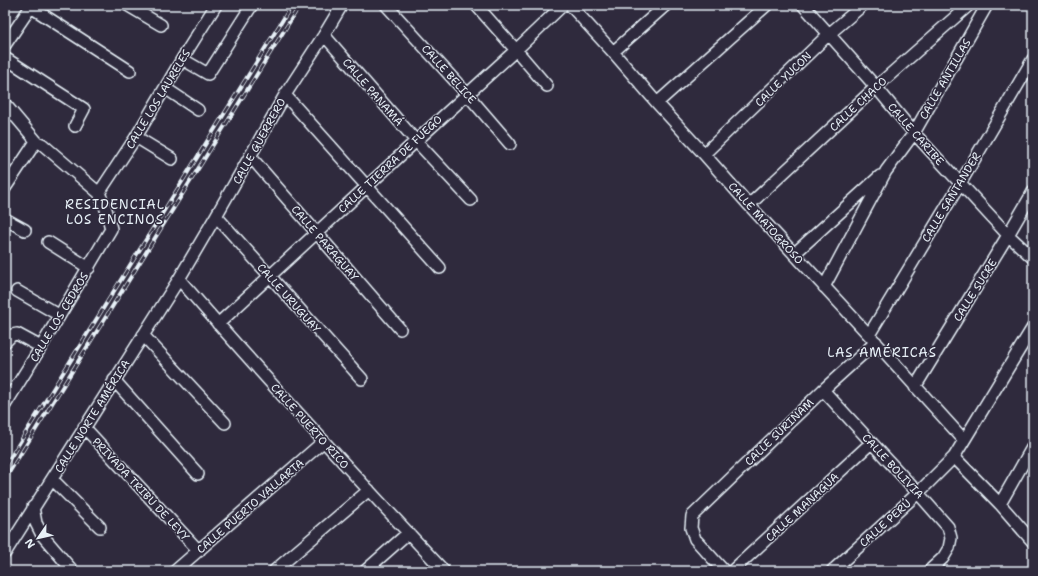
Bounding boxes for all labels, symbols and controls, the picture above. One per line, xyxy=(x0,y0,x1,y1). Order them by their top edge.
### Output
street label: CALLE ANTILLAS xyxy=(916,36,975,122)
street label: CALLE BELICE xyxy=(418,42,479,107)
street label: CALLE LOS LAURELES xyxy=(123,47,194,152)
street label: CALLE YUCON xyxy=(752,49,815,110)
street label: CALLE PANAMÁ xyxy=(339,55,407,129)
street label: CALLE CHACO xyxy=(826,74,890,135)
street label: CALLE GUERRERO xyxy=(230,95,289,187)
street label: CALLE CARIBE xyxy=(884,100,947,169)
street label: CALLE TIERRA DE FUEGO xyxy=(335,112,446,217)
street label: CALLE SANTANDER xyxy=(919,149,984,245)
street label: CALLE MATOGROSO xyxy=(725,179,807,268)
district label: RESIDENCIAL LOS ENCINOS xyxy=(65,196,165,228)
street label: CALLE PARAGUAY xyxy=(288,202,362,285)
street label: CALLE SUCRE xyxy=(950,256,1001,324)
street label: CALLE URUGUAY xyxy=(253,260,324,337)
street label: CALLE LOS CEDROS xyxy=(27,270,92,365)
district label: LAS AMÉRICAS xyxy=(827,343,937,361)
street label: CALLE NORTE AMÉRICA xyxy=(51,356,133,476)
street label: CALLE PUERTO RICO xyxy=(267,380,352,472)
street label: CALLE SURINAM xyxy=(742,395,817,469)
street label: CALLE BOLIVIA xyxy=(859,431,927,502)
street label: PRIVADA TRIBU DE LEVY xyxy=(89,434,193,545)
street label: CALLE PUERTO VALLARTA xyxy=(194,456,307,557)
street label: CALLE MANAGUA xyxy=(763,470,842,545)
street label: CALLE PERÚ xyxy=(856,495,914,551)
north arrow xyxy=(18,518,58,558)
text: N xyxy=(21,535,39,551)

